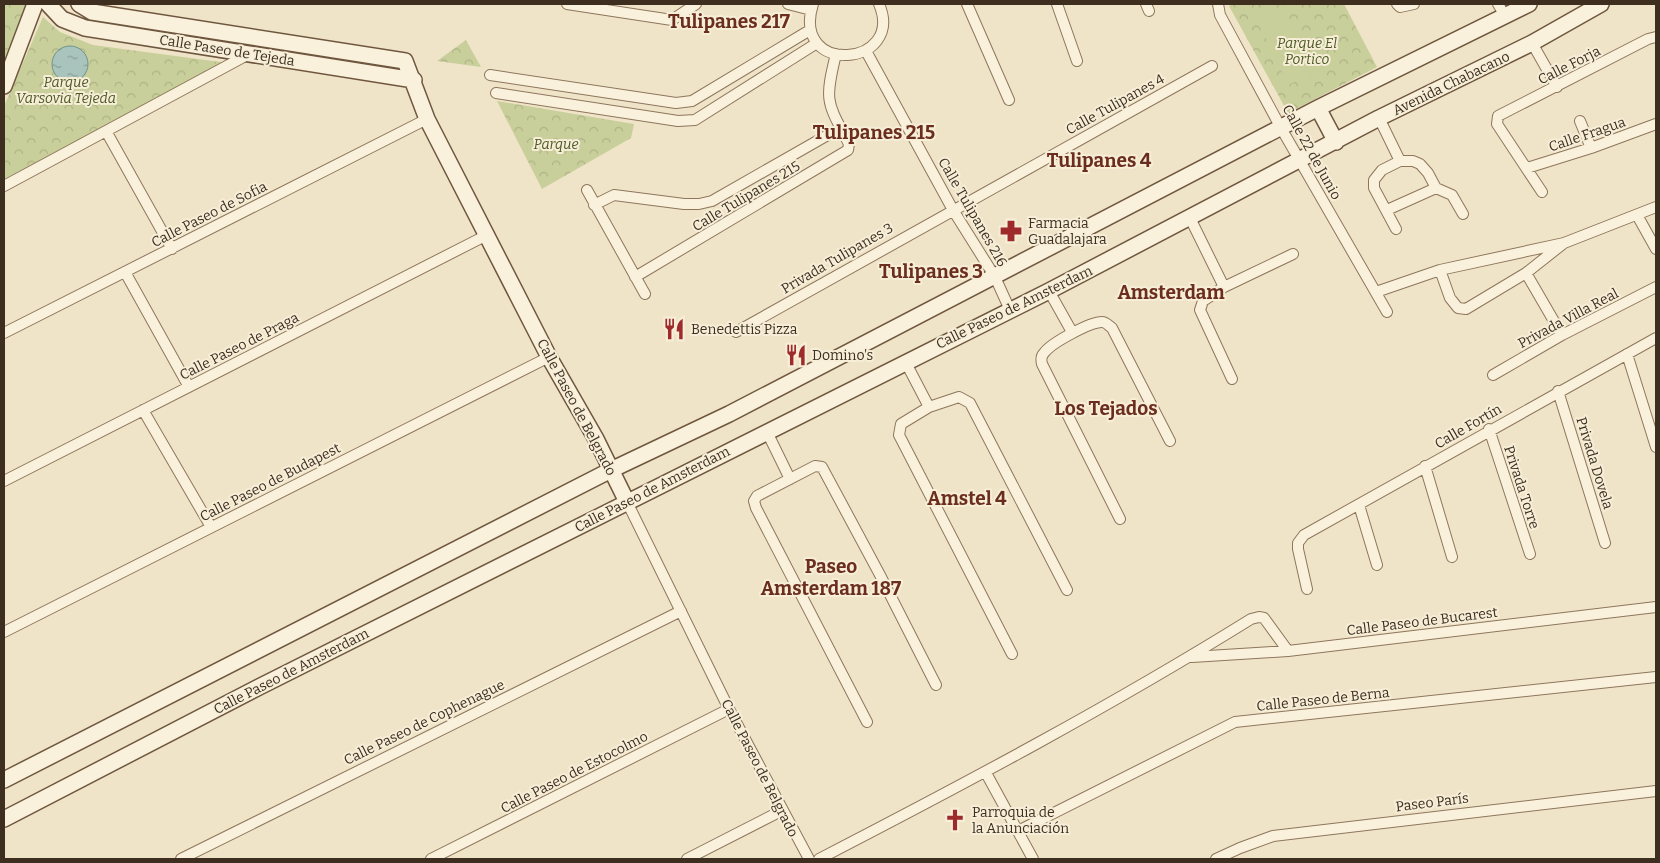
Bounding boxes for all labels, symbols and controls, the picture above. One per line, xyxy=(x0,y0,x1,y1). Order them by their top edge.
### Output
district label: Tulipanes 217 xyxy=(668,10,790,33)
street label: Calle Paseo de Tejeda xyxy=(158,31,296,70)
park label: Parque El Portico xyxy=(1277,35,1337,68)
street label: Calle Forja xyxy=(1535,42,1604,88)
street label: Avenida Chabacano xyxy=(1390,48,1512,119)
street label: Calle Tulipanes 4 xyxy=(1063,70,1167,139)
park label: Parque Varsovia Tejeda xyxy=(16,74,116,107)
street label: Calle 22 de Junio xyxy=(1278,102,1345,203)
street label: Calle Fragua xyxy=(1547,113,1628,156)
district label: Tulipanes 215 xyxy=(813,121,935,144)
park label: Parque xyxy=(533,136,579,153)
district label: Tulipanes 4 xyxy=(1047,149,1152,172)
street label: Calle Tulipanes 216 xyxy=(934,155,1011,270)
street label: Calle Tulipanes 215 xyxy=(689,158,803,235)
street label: Calle Paseo de Sofia xyxy=(149,178,270,251)
place label: Farmacia Guadalajara xyxy=(1028,215,1107,248)
pharmacy icon: Farmacia Guadalajara xyxy=(998,218,1024,244)
street label: Privada Tulipanes 3 xyxy=(778,220,896,297)
district label: Tulipanes 3 xyxy=(879,260,983,283)
street label: Calle Paseo de Amsterdam xyxy=(933,262,1096,353)
district label: Amsterdam xyxy=(1117,281,1225,304)
street label: Privada Villa Real xyxy=(1515,285,1621,352)
street label: Calle Paseo de Praga xyxy=(177,309,302,384)
restaurant icon: Benedettis Pizza xyxy=(661,316,687,342)
place label: Benedettis Pizza xyxy=(691,321,798,338)
street label: Calle Paseo de Belgrado xyxy=(533,336,620,479)
restaurant icon: Domino's xyxy=(783,342,809,368)
place label: Domino's xyxy=(812,347,873,364)
district label: Los Tejados xyxy=(1054,397,1158,420)
street label: Calle Fortín xyxy=(1432,400,1505,452)
street label: Privada Dovela xyxy=(1572,415,1617,512)
street label: Calle Paseo de Budapest xyxy=(197,440,343,525)
street label: Calle Paseo de Amsterdam xyxy=(572,443,733,536)
street label: Privada Torre xyxy=(1500,443,1543,531)
district label: Amstel 4 xyxy=(927,487,1007,510)
district label: Paseo Amsterdam 187 xyxy=(761,555,901,600)
street label: Calle Paseo de Bucarest xyxy=(1346,604,1498,639)
street label: Calle Paseo de Amsterdam xyxy=(211,625,372,718)
street label: Calle Paseo de Cophenague xyxy=(341,676,507,769)
street label: Calle Paseo de Berna xyxy=(1256,684,1391,715)
street label: Calle Paseo de Belgrado xyxy=(717,696,802,840)
street label: Calle Paseo de Estocolmo xyxy=(498,728,651,817)
street label: Paseo París xyxy=(1395,790,1470,815)
place label: Parroquia de la Anunciación xyxy=(972,804,1069,837)
church icon: Parroquia de la Anunciación xyxy=(942,807,968,833)

